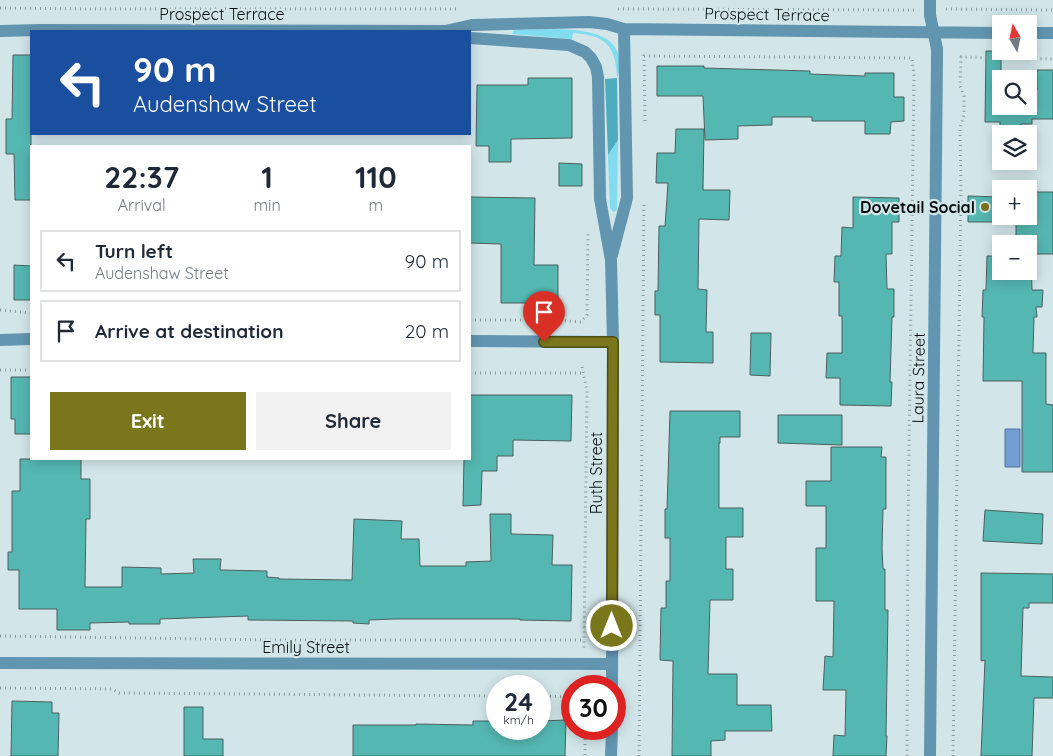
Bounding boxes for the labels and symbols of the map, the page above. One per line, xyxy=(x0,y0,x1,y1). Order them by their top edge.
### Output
street label: Prospect Terrace xyxy=(704,3,830,25)
street label: Prospect Terrace xyxy=(159,4,285,24)
north arrow xyxy=(992,15,1038,60)
place label: Dovetail Social xyxy=(860,197,975,217)
marker: Dovetail Social xyxy=(979,201,991,213)
pin xyxy=(523,291,565,342)
street label: Laura Street xyxy=(907,332,929,424)
street label: Ruth Street xyxy=(586,432,606,514)
position arrow xyxy=(585,599,637,651)
street label: Emily Street xyxy=(262,637,350,657)
speed limit sign: 30 xyxy=(561,675,626,740)

